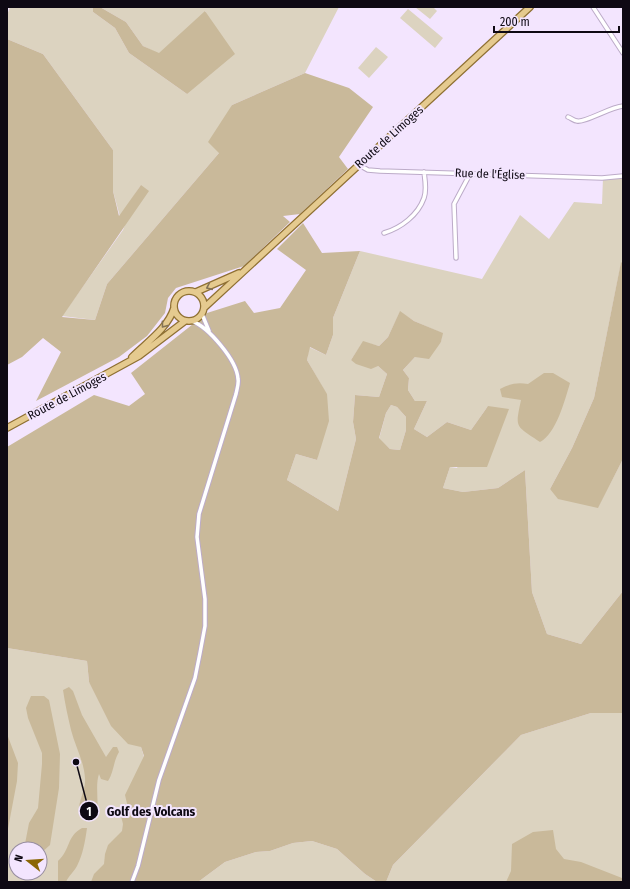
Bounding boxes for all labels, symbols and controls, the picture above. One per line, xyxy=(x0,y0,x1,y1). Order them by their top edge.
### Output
scale bar xyxy=(494,8,619,34)
text: 200 m xyxy=(500,15,530,29)
street label: Route de Limoges xyxy=(352,103,426,171)
street label: Rue de l'Église xyxy=(455,165,526,182)
one-way arrow xyxy=(206,282,214,290)
one-way arrow xyxy=(161,321,168,328)
street label: Route de Limoges xyxy=(25,369,109,423)
callout: Golf des Volcans xyxy=(79,799,203,824)
text: Golf des Volcans xyxy=(107,804,196,819)
text: 1 xyxy=(86,805,92,819)
north arrow xyxy=(8,841,48,881)
text: N xyxy=(12,853,26,863)

